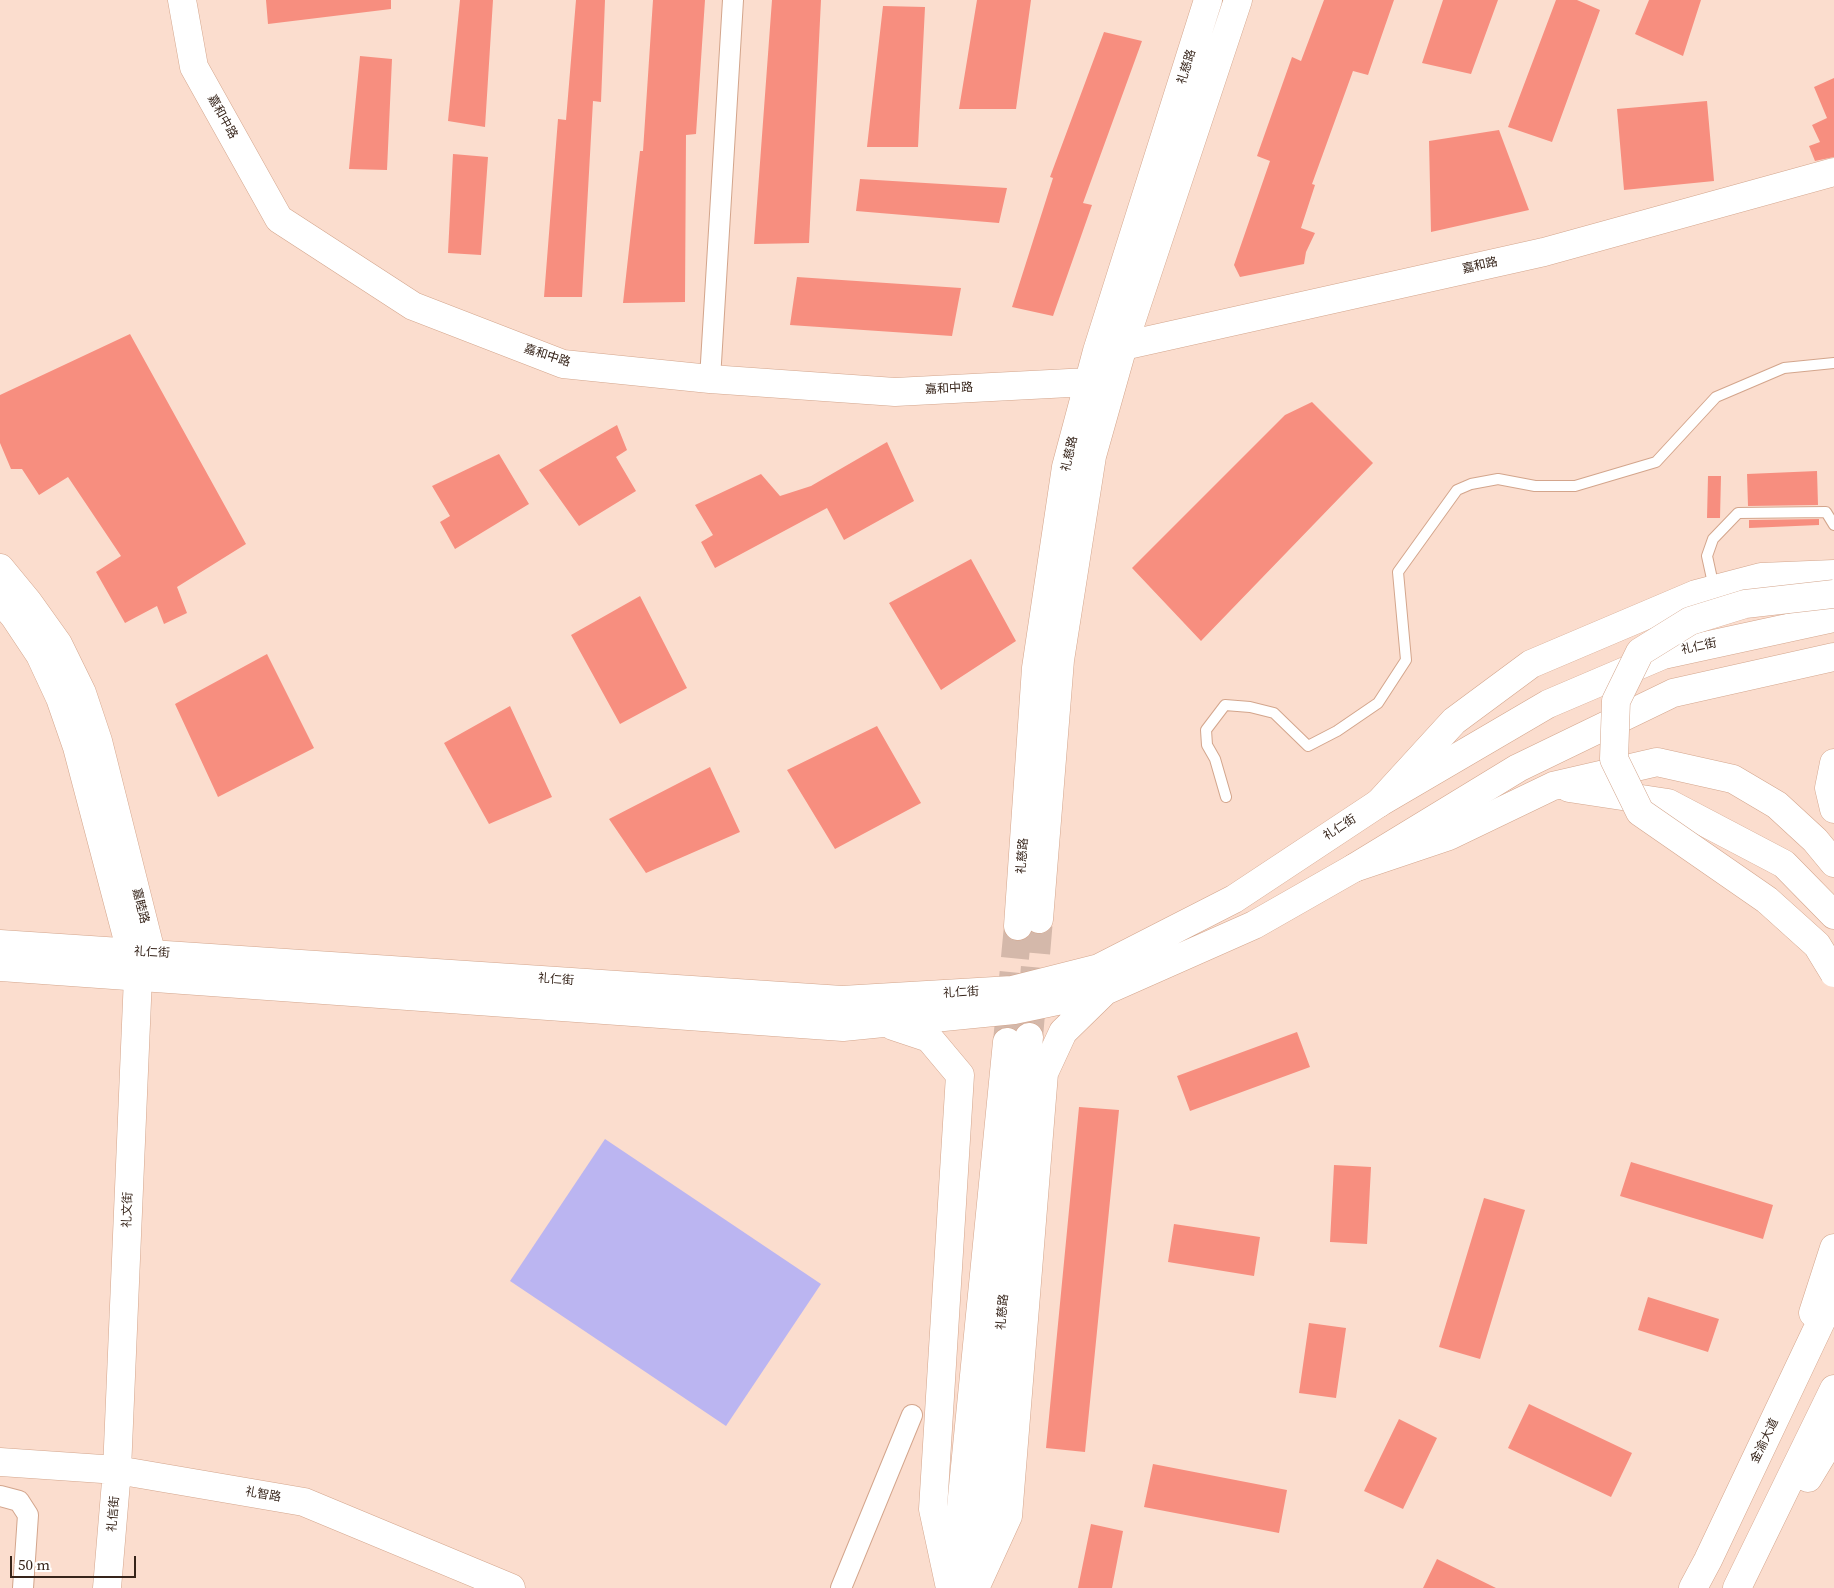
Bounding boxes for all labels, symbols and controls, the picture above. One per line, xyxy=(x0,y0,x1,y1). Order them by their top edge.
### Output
street label: 礼慈路 xyxy=(1175,48,1199,86)
street label: 嘉和中路 xyxy=(204,93,240,141)
street label: 嘉和路 xyxy=(1461,255,1499,277)
street label: 嘉和中路 xyxy=(522,342,572,370)
street label: 嘉和中路 xyxy=(925,381,973,397)
street label: 礼慈路 xyxy=(1059,435,1081,473)
street label: 礼仁街 xyxy=(1680,636,1718,658)
street label: 礼仁街 xyxy=(1321,812,1359,844)
street label: 礼慈路 xyxy=(1015,838,1031,874)
street label: 嘉睦路 xyxy=(129,887,151,925)
street label: 礼仁街 xyxy=(134,945,170,961)
street label: 礼仁街 xyxy=(538,972,574,988)
street label: 礼仁街 xyxy=(943,985,979,1001)
street label: 礼文街 xyxy=(120,1192,136,1228)
street label: 礼慈路 xyxy=(994,1293,1012,1331)
street label: 金渝大道 xyxy=(1748,1416,1782,1466)
street label: 礼智路 xyxy=(244,1485,282,1505)
street label: 礼信街 xyxy=(105,1495,123,1533)
scale bar xyxy=(12,1546,139,1578)
text: 50 m xyxy=(18,1554,50,1575)

